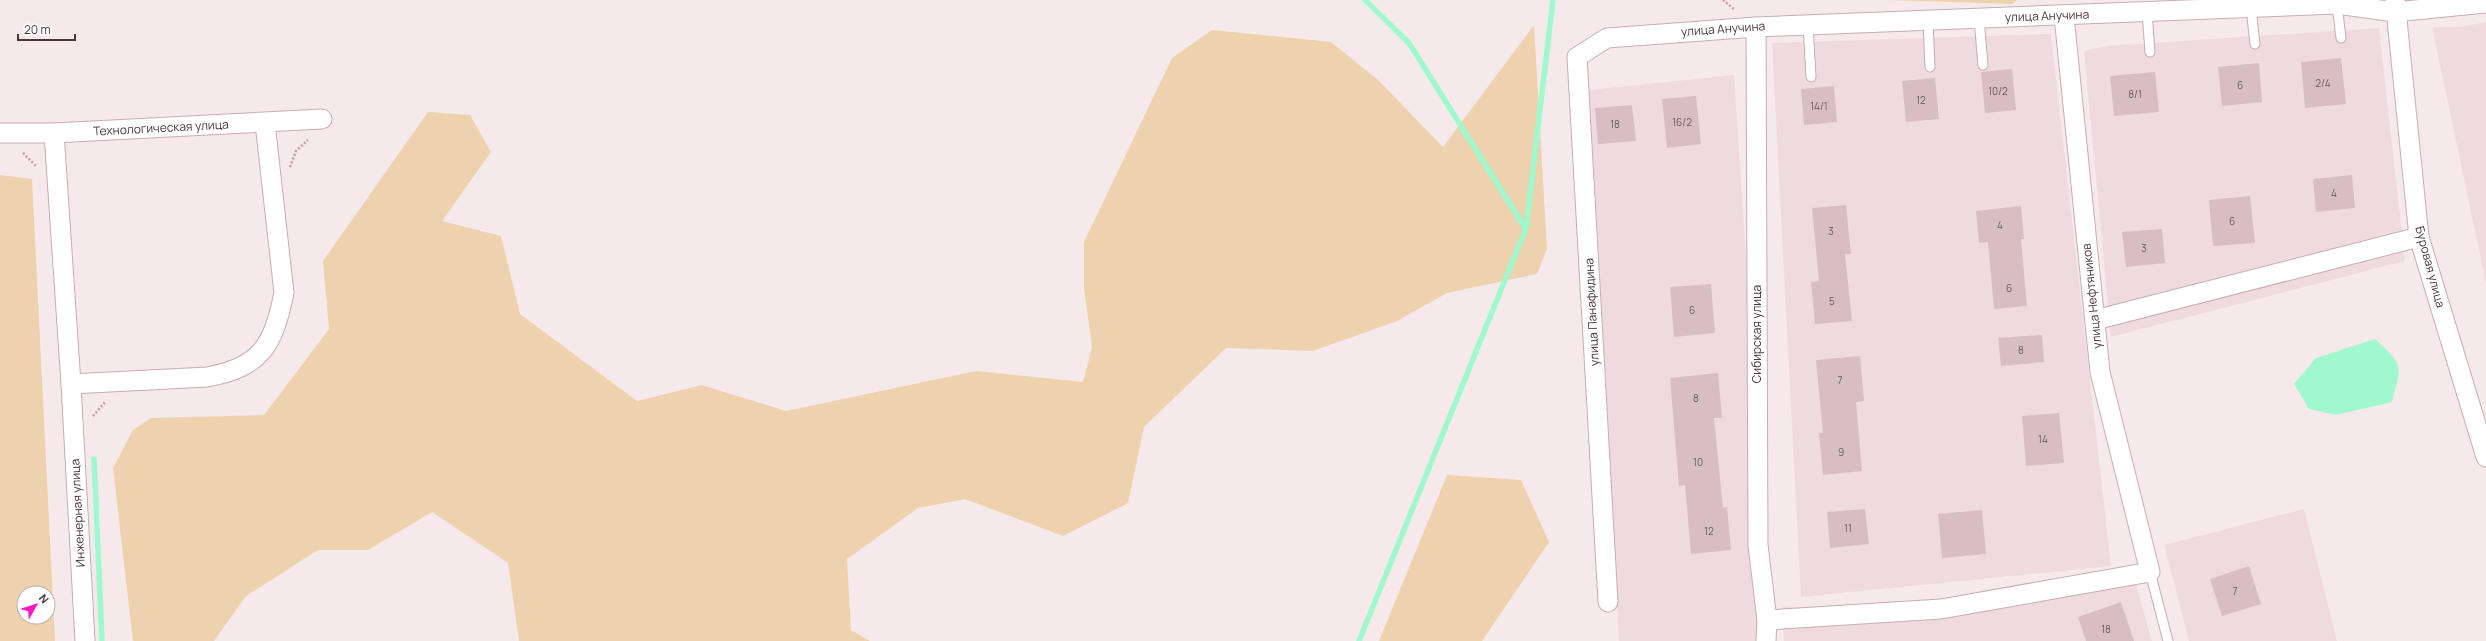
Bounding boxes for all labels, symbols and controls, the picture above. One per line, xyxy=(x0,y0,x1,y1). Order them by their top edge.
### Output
street label: улица Анучина xyxy=(2004,6,2089,25)
scale bar xyxy=(18,16,75,42)
street label: улица Анучина xyxy=(1680,17,1766,40)
text: 20 m xyxy=(24,21,51,38)
house number: 2/4 xyxy=(2315,76,2331,90)
house number: 6 xyxy=(2237,78,2243,92)
house number: 10/2 xyxy=(1988,84,2008,98)
house number: 8/1 xyxy=(2128,87,2142,101)
house number: 12 xyxy=(1916,93,1926,107)
house number: 14/1 xyxy=(1810,99,1828,113)
street label: Технологическая улица xyxy=(93,115,229,140)
house number: 16/2 xyxy=(1672,115,1692,129)
house number: 18 xyxy=(1610,117,1620,131)
house number: 4 xyxy=(2331,186,2337,200)
house number: 6 xyxy=(2229,214,2235,228)
house number: 4 xyxy=(1997,218,2003,232)
house number: 3 xyxy=(1828,224,1834,238)
street label: Буровая улица xyxy=(2411,224,2450,310)
house number: 3 xyxy=(2141,241,2147,255)
street label: улица Нефтяников xyxy=(2077,242,2105,350)
street label: улица Панафидина xyxy=(1580,258,1603,367)
house number: 6 xyxy=(2006,281,2012,295)
street label: Сибирская улица xyxy=(1748,285,1765,383)
house number: 5 xyxy=(1829,294,1835,308)
house number: 6 xyxy=(1689,303,1695,317)
house number: 8 xyxy=(2018,343,2024,357)
house number: 7 xyxy=(1837,373,1843,387)
house number: 8 xyxy=(1693,391,1699,405)
house number: 14 xyxy=(2038,432,2048,446)
house number: 9 xyxy=(1838,445,1844,459)
house number: 10 xyxy=(1693,455,1703,469)
street label: Инженерная улица xyxy=(66,458,89,568)
house number: 11 xyxy=(1844,521,1852,535)
house number: 12 xyxy=(1704,524,1714,538)
house number: 7 xyxy=(2232,584,2238,598)
north arrow xyxy=(16,585,56,625)
text: N xyxy=(36,591,53,606)
house number: 18 xyxy=(2101,622,2111,636)

